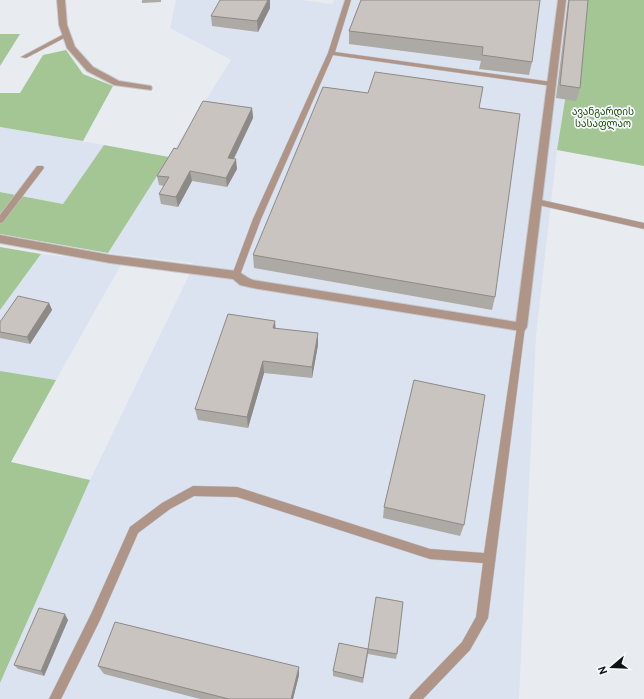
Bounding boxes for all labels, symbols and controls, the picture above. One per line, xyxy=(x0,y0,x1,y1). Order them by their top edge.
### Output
park label: ავანგარდის სასაფლაო xyxy=(572,106,634,131)
north arrow xyxy=(592,647,632,687)
text: N xyxy=(596,664,611,676)

